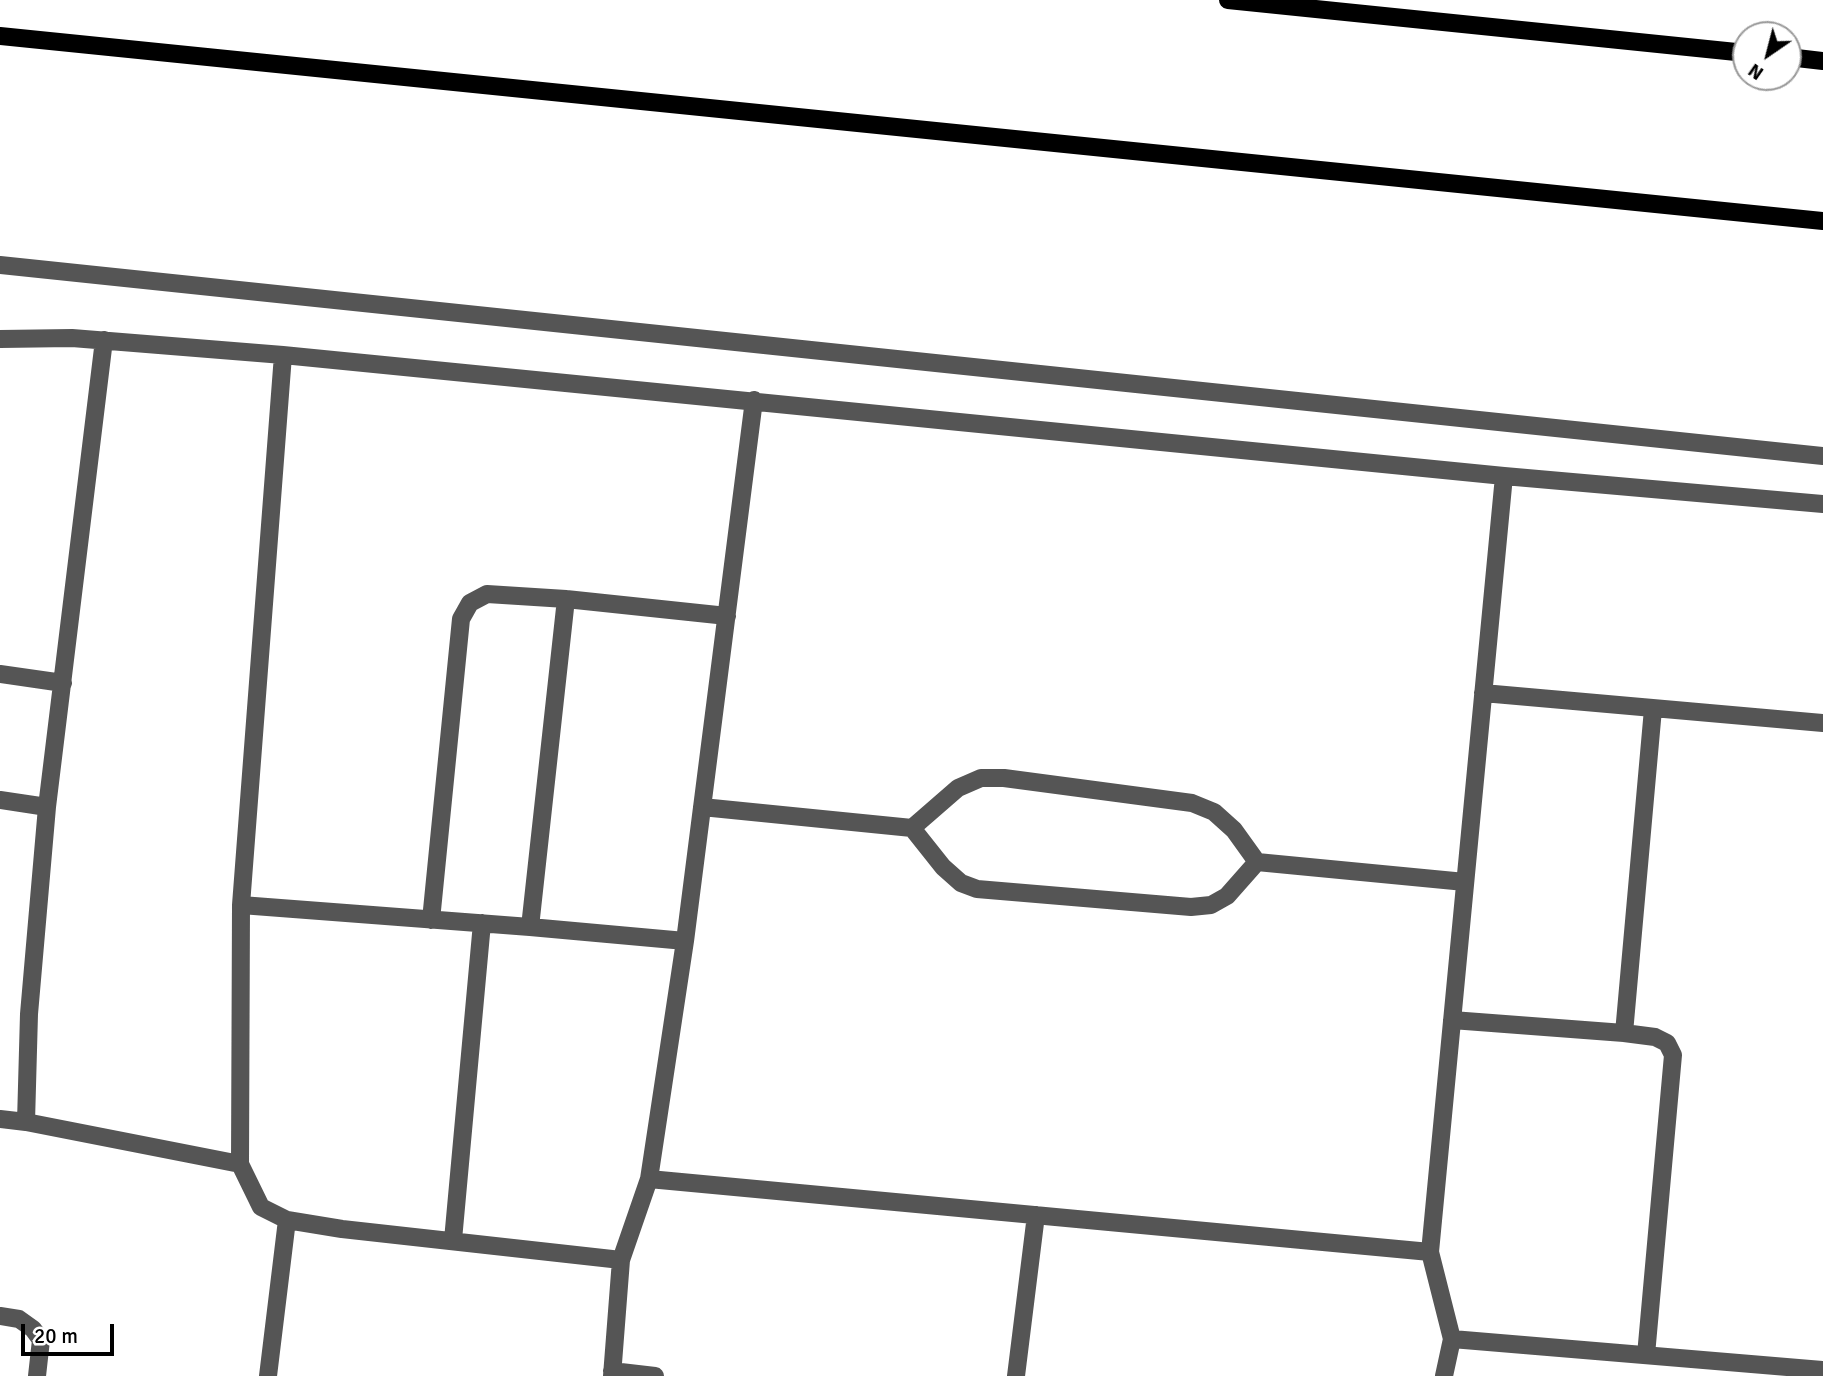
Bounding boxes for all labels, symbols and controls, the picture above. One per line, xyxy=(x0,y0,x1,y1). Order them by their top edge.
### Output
north arrow xyxy=(1732,21,1802,91)
text: N xyxy=(1744,58,1768,85)
scale bar xyxy=(24,1310,117,1354)
text: 20 m xyxy=(34,1323,78,1349)

